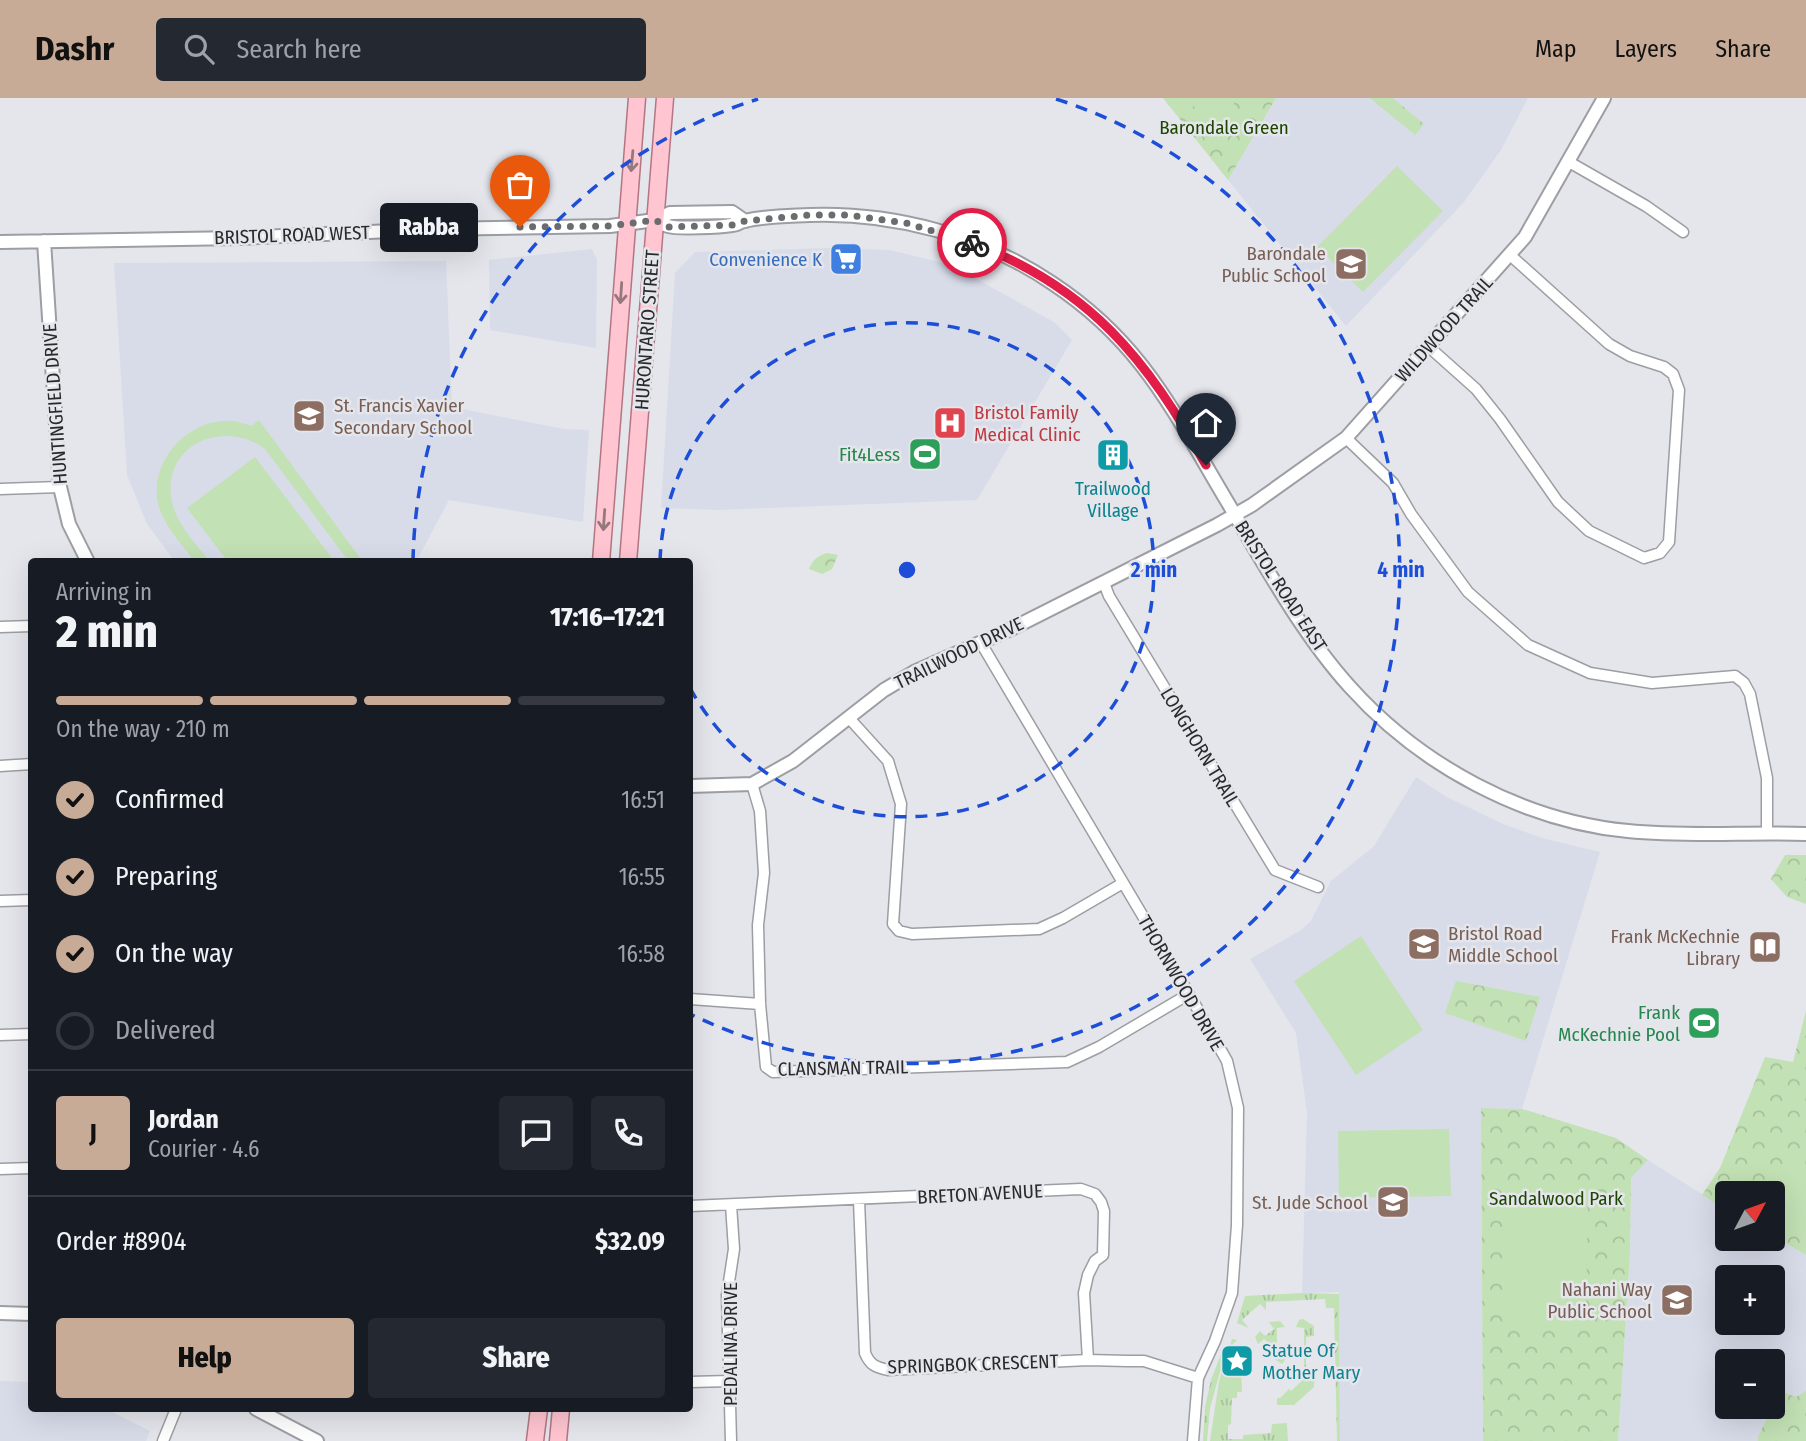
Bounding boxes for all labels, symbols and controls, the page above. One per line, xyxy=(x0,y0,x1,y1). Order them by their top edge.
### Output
search box xyxy=(156,18,646,81)
text: Dashr xyxy=(35,29,114,69)
icon: search xyxy=(180,30,218,68)
text: Search here xyxy=(236,34,362,65)
text: Map xyxy=(1535,35,1577,63)
text: Layers xyxy=(1615,35,1677,63)
text: Share xyxy=(1715,35,1771,63)
park label: Barondale Green xyxy=(1159,116,1289,139)
one-way arrow xyxy=(625,150,638,172)
pin xyxy=(490,155,550,227)
icon: bag xyxy=(501,166,539,204)
callout: Rabba xyxy=(380,202,478,252)
courier xyxy=(937,208,1007,278)
text: Rabba xyxy=(399,213,459,241)
street label: BRISTOL ROAD WEST xyxy=(214,221,370,249)
icon: bike xyxy=(953,224,991,262)
supermarket icon: Convenience K xyxy=(827,240,865,278)
place label: Barondale Public School xyxy=(1221,242,1326,287)
school or university icon: Barondale Public School xyxy=(1332,245,1370,283)
place label: Convenience K xyxy=(709,248,823,271)
street label: HURONTARIO STREET xyxy=(630,249,664,411)
street label: WILDWOOD TRAIL xyxy=(1390,271,1498,387)
one-way arrow xyxy=(614,281,627,304)
street label: HUNTINGFIELD DRIVE xyxy=(38,323,72,485)
pin xyxy=(1176,393,1236,465)
place label: St. Francis Xavier Secondary School xyxy=(334,394,472,439)
school or university icon: St. Francis Xavier Secondary School xyxy=(290,397,328,435)
place label: Bristol Family Medical Clinic xyxy=(974,401,1081,446)
hospital icon: Bristol Family Medical Clinic xyxy=(931,404,969,442)
icon: home xyxy=(1187,404,1225,442)
sports icon: Fit4Less xyxy=(906,435,944,473)
building icon: Trailwood Village xyxy=(1094,436,1132,474)
place label: Fit4Less xyxy=(839,443,900,466)
place label: Trailwood Village xyxy=(1075,477,1151,522)
one-way arrow xyxy=(597,508,610,530)
street label: BRISTOL ROAD EAST xyxy=(1230,516,1332,656)
text: 2 min xyxy=(1130,557,1177,583)
text: 4 min xyxy=(1377,557,1425,583)
centre of rings xyxy=(895,558,919,582)
text: Arriving in xyxy=(56,578,152,606)
text: 17:16–17:21 xyxy=(550,602,665,633)
text: 2 min xyxy=(56,604,158,659)
street label: TRAILWOOD DRIVE xyxy=(891,612,1027,694)
street label: LONGHORN TRAIL xyxy=(1156,684,1245,811)
text: On the way · 210 m xyxy=(56,715,230,743)
icon: check xyxy=(56,781,94,819)
text: Confirmed xyxy=(115,784,225,815)
text: 16:51 xyxy=(621,786,665,814)
icon: check xyxy=(56,858,94,896)
text: Preparing xyxy=(115,861,217,892)
text: 16:55 xyxy=(619,863,665,891)
street label: THORNWOOD DRIVE xyxy=(1133,911,1229,1055)
place label: Bristol Road Middle School xyxy=(1448,922,1558,967)
school or university icon: Bristol Road Middle School xyxy=(1405,925,1443,963)
place label: Frank McKechnie Library xyxy=(1611,925,1741,970)
library icon: Frank McKechnie Library xyxy=(1746,928,1784,966)
icon: check xyxy=(56,935,94,973)
text: On the way xyxy=(115,938,233,969)
text: 16:58 xyxy=(618,940,665,968)
place label: Frank McKechnie Pool xyxy=(1558,1001,1680,1046)
sports icon: Frank McKechnie Pool xyxy=(1685,1004,1723,1042)
text: Delivered xyxy=(115,1015,216,1046)
street label: CLANSMAN TRAIL xyxy=(777,1055,909,1081)
button: chat xyxy=(499,1096,573,1170)
button: phone xyxy=(591,1096,665,1170)
text: Jordan xyxy=(148,1104,219,1135)
text: J xyxy=(89,1118,97,1149)
text: Courier · 4.6 xyxy=(148,1135,259,1163)
street label: BRETON AVENUE xyxy=(917,1179,1043,1209)
north arrow xyxy=(1715,1181,1785,1251)
map controls xyxy=(1715,1181,1785,1419)
school or university icon: St. Jude School xyxy=(1374,1183,1412,1221)
park label: Sandalwood Park xyxy=(1489,1187,1623,1210)
place label: St. Jude School xyxy=(1252,1191,1368,1214)
text: Order #8904 xyxy=(56,1226,186,1257)
text: $32.09 xyxy=(595,1226,665,1257)
button: + xyxy=(1715,1265,1785,1335)
place label: Nahani Way Public School xyxy=(1547,1278,1653,1323)
school or university icon: Nahani Way Public School xyxy=(1658,1281,1696,1319)
street label: PEDALINA DRIVE xyxy=(719,1282,742,1406)
button: Help xyxy=(56,1318,354,1398)
button: Share xyxy=(368,1318,665,1398)
place label: Statue Of Mother Mary xyxy=(1262,1339,1361,1384)
place icon: Statue Of Mother Mary xyxy=(1218,1342,1256,1380)
button: − xyxy=(1715,1349,1785,1419)
street label: SPRINGBOK CRESCENT xyxy=(887,1350,1059,1378)

